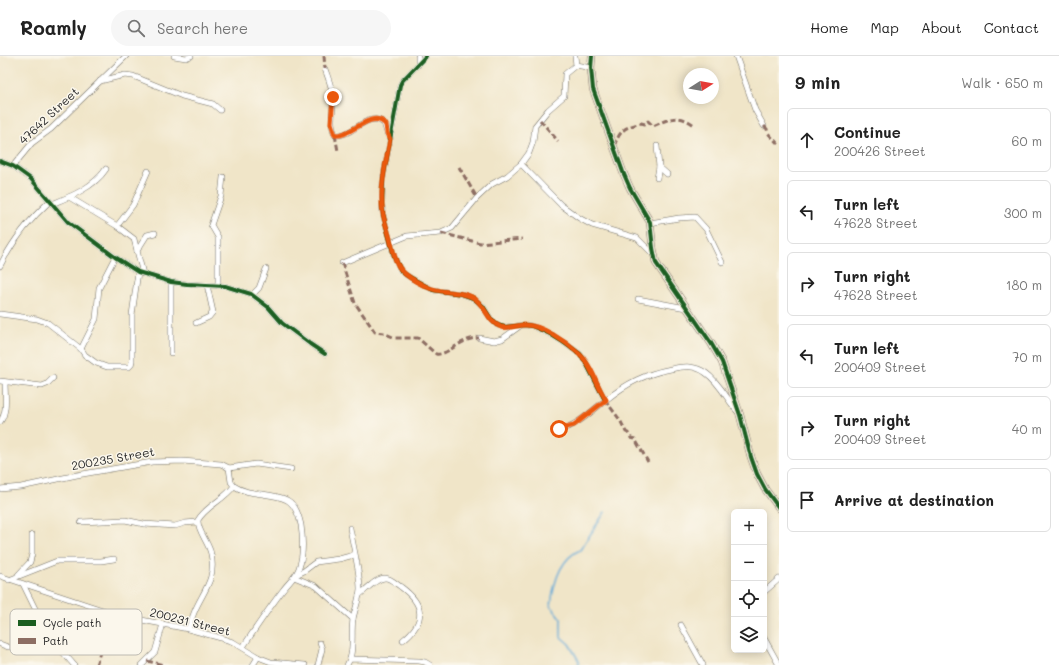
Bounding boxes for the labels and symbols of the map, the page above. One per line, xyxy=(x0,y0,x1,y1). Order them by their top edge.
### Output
north arrow xyxy=(683,68,719,104)
street label: 47642 Street xyxy=(15,83,82,147)
route end xyxy=(324,88,342,106)
route start xyxy=(550,420,568,438)
street label: 200235 Street xyxy=(70,443,156,473)
street label: 200231 Street xyxy=(148,603,232,639)
legend xyxy=(10,609,142,655)
text: Cycle path xyxy=(43,615,101,630)
text: Path xyxy=(43,633,68,648)

